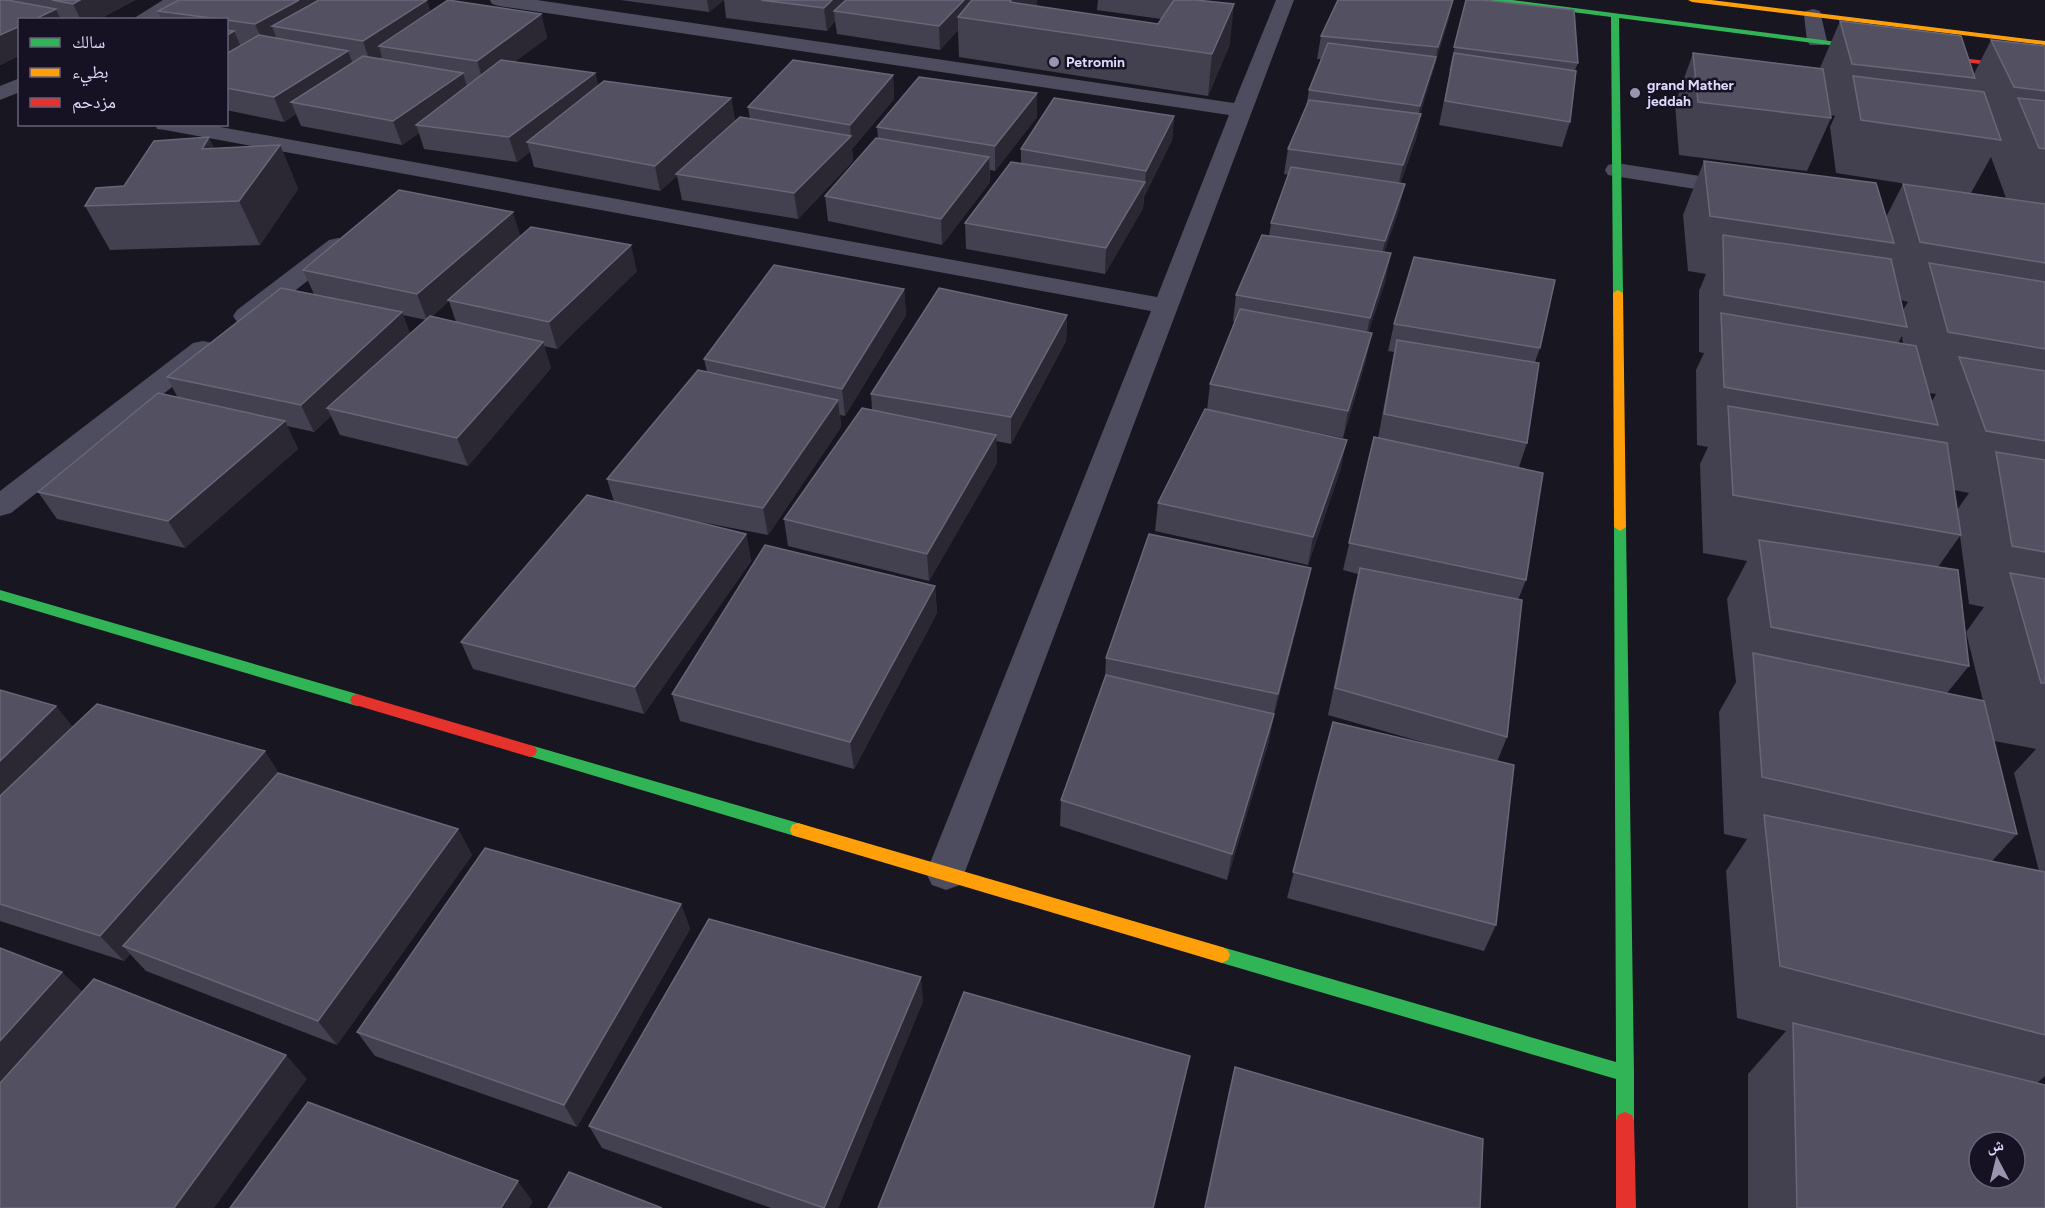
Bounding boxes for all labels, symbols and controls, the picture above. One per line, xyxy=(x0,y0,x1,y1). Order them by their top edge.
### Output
legend xyxy=(18,18,228,126)
text: سالك xyxy=(72,31,105,53)
place label: Petromin xyxy=(1066,54,1125,71)
marker: Petromin xyxy=(1047,55,1061,69)
text: بطيء xyxy=(72,61,109,87)
place label: grand Mather jeddah xyxy=(1646,77,1735,110)
marker: grand Mather jeddah xyxy=(1628,86,1642,100)
text: مزدحم xyxy=(72,91,116,114)
north arrow xyxy=(1967,1130,2027,1190)
text: ش xyxy=(1986,1135,2005,1156)

